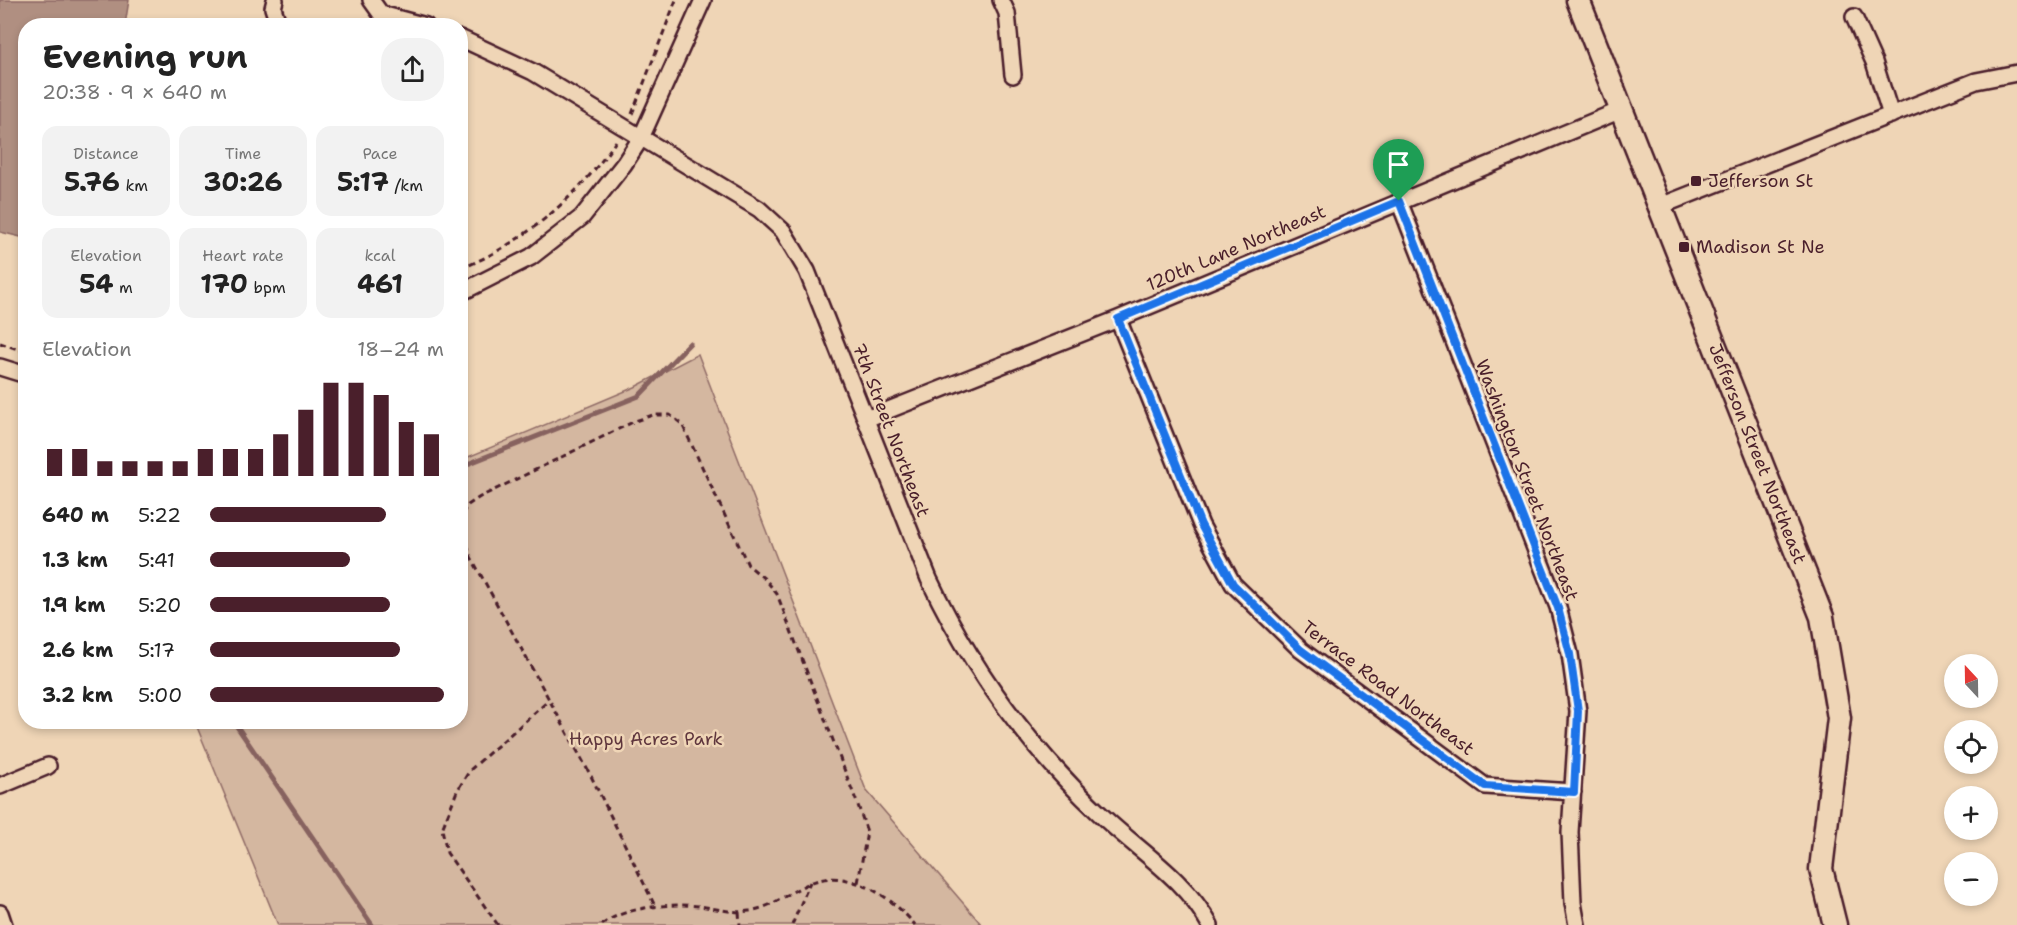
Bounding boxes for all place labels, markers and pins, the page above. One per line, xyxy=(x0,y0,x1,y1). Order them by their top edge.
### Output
pin xyxy=(1373,139,1424,201)
place label: Jefferson St xyxy=(1708,169,1813,193)
marker: Jefferson St xyxy=(1689,174,1703,188)
place label: Madison St Ne xyxy=(1696,235,1825,259)
marker: Madison St Ne xyxy=(1677,240,1691,254)

